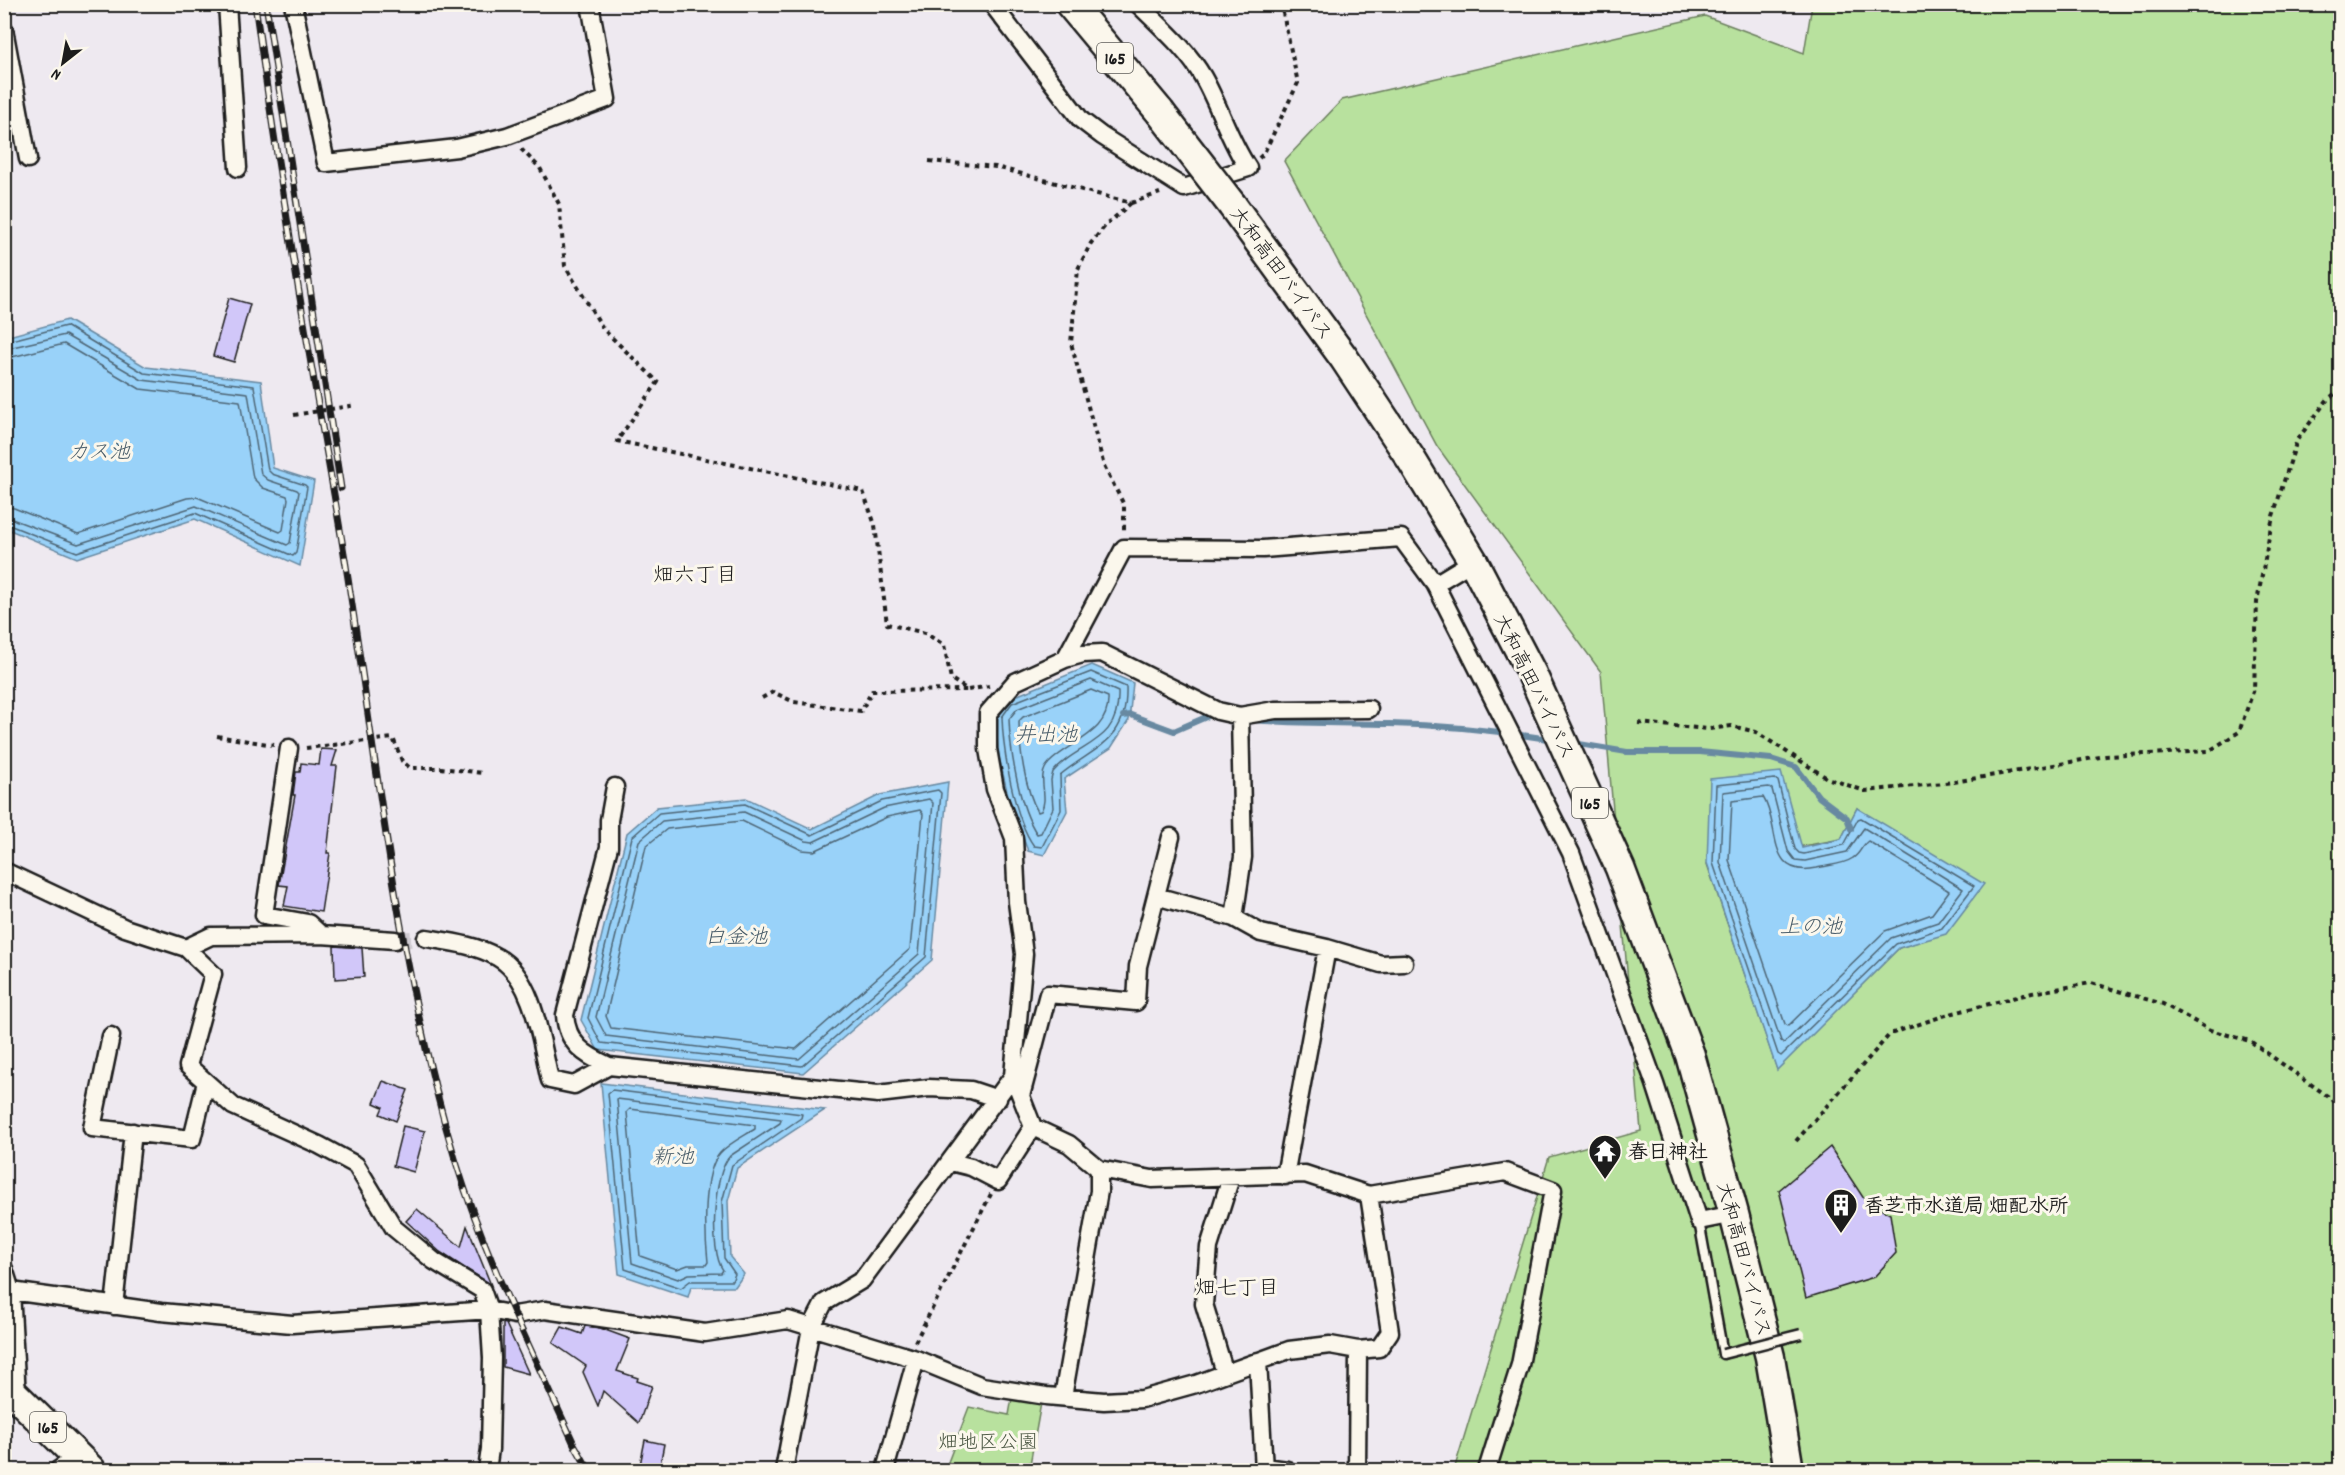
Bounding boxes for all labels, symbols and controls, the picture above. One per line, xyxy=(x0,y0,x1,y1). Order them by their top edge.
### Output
north arrow xyxy=(33,33,93,93)
road number: 165 xyxy=(1097,43,1133,73)
text: N xyxy=(47,62,66,86)
street label: 大和高田バイパス xyxy=(1221,202,1338,348)
water label: カス池 xyxy=(68,439,131,469)
district label: 畑六丁目 xyxy=(653,562,737,592)
street label: 大和高田バイパス xyxy=(1485,609,1580,765)
water label: 井出池 xyxy=(1015,722,1078,752)
road number: 165 xyxy=(1572,788,1608,818)
water label: 上の池 xyxy=(1780,914,1843,944)
water label: 白金池 xyxy=(705,924,768,954)
temple icon: 春日神社 xyxy=(1587,1133,1623,1180)
place label: 春日神社 xyxy=(1628,1140,1708,1168)
water label: 新池 xyxy=(652,1144,695,1174)
street label: 大和高田バイパス xyxy=(1708,1179,1776,1340)
building icon: 香芝市水道局 畑配水所 xyxy=(1823,1187,1859,1234)
place label: 香芝市水道局 畑配水所 xyxy=(1864,1194,2069,1222)
district label: 畑七丁目 xyxy=(1195,1275,1279,1305)
road number: 165 xyxy=(30,1412,66,1442)
park label: 畑地区公園 xyxy=(938,1430,1038,1458)

